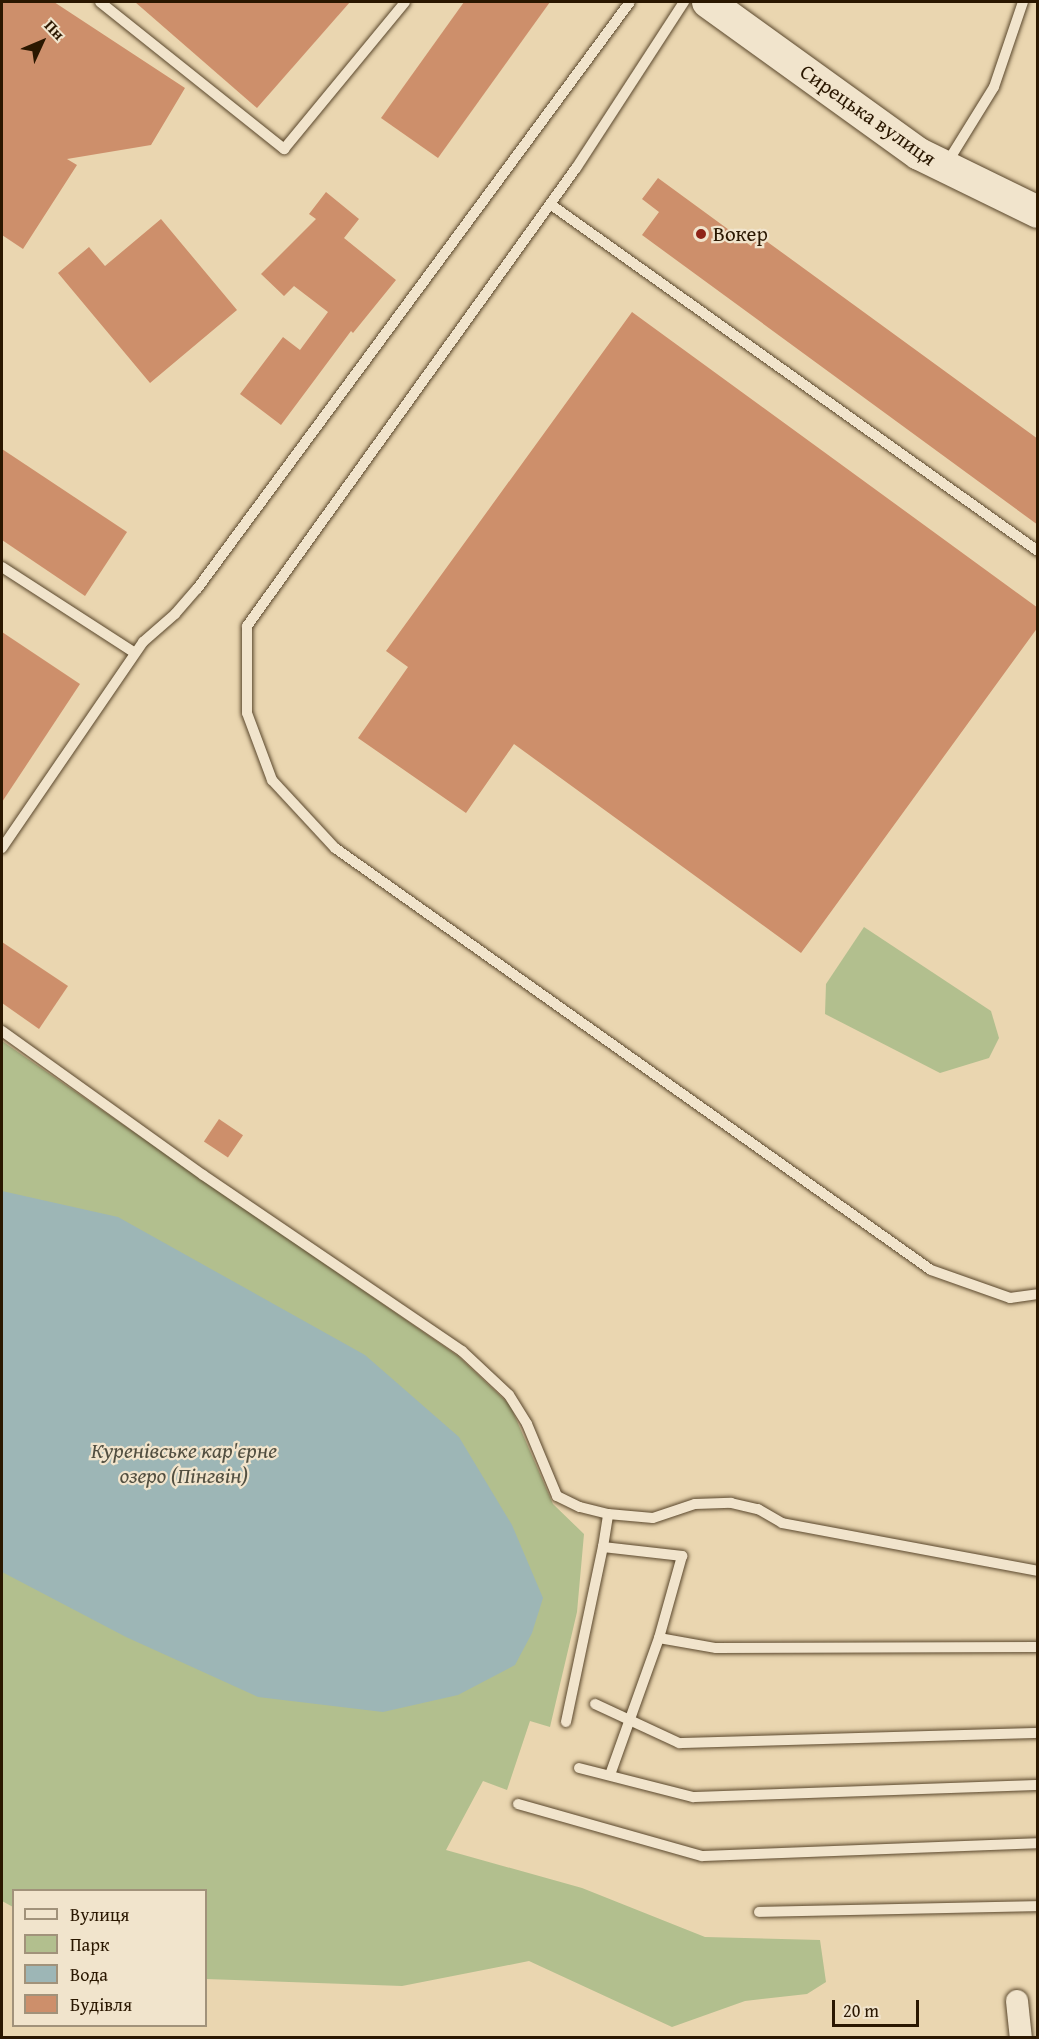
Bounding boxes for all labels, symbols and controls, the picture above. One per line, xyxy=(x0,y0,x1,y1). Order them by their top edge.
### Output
north arrow xyxy=(12,12,72,72)
text: Пн xyxy=(39,14,71,45)
street label: Сирецька вулиця xyxy=(795,59,941,171)
place label: Вокер xyxy=(713,221,768,247)
marker: Вокер xyxy=(694,227,708,241)
water label: Куренівське кар'єрне озеро (Пінгвін) xyxy=(91,1437,277,1488)
legend xyxy=(12,1889,207,2027)
text: Вулиця xyxy=(70,1901,129,1928)
text: Парк xyxy=(70,1931,109,1958)
text: Вода xyxy=(70,1961,108,1988)
scale bar xyxy=(835,1988,922,2026)
text: Будівля xyxy=(70,1991,132,2018)
text: 20 m xyxy=(843,1997,879,2024)

